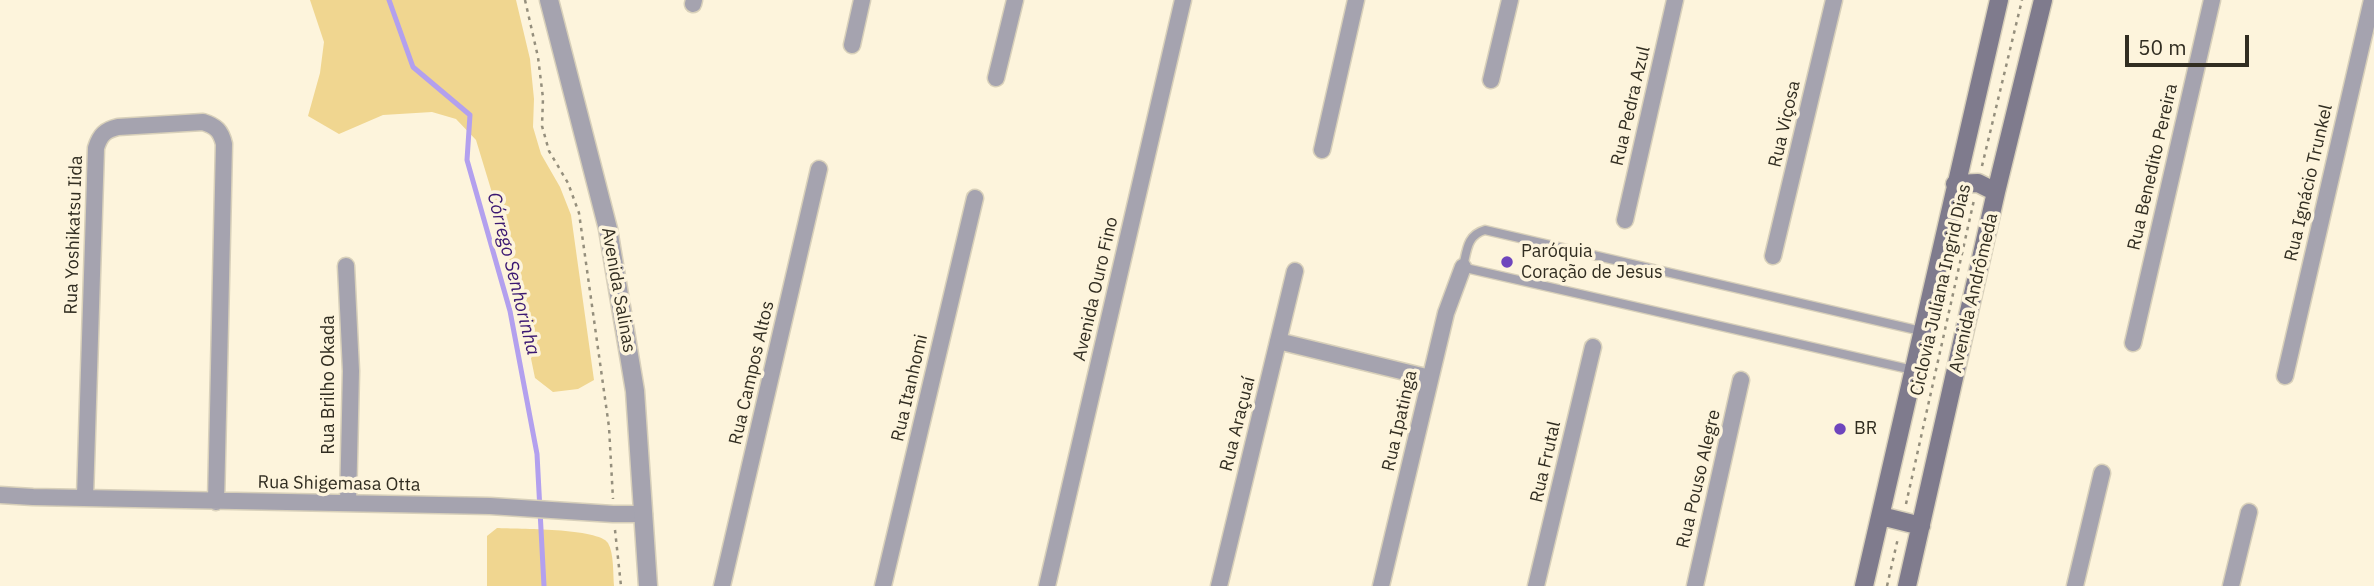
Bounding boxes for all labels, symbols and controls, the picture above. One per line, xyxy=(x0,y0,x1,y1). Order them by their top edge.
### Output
scale bar xyxy=(2129,21,2253,65)
text: 50 m xyxy=(2138,33,2187,61)
street label: Rua Pedra Azul xyxy=(1607,44,1655,168)
street label: Rua Viçosa xyxy=(1765,78,1805,170)
street label: Rua Benedito Pereira xyxy=(2123,82,2183,252)
street label: Rua Ignácio Trunkel xyxy=(2280,102,2338,264)
street label: Rua Yoshikatsu Iida xyxy=(60,155,88,315)
street label: Ciclovia Juliana Ingrid Dias xyxy=(1906,182,1976,398)
water label: Córrego Senhorinha xyxy=(482,190,544,358)
street label: Avenida Andrômeda xyxy=(1945,211,2003,375)
street label: Avenida Ouro Fino xyxy=(1069,215,1123,363)
street label: Avenida Salinas xyxy=(596,226,640,354)
place label: Paróquia Coração de Jesus xyxy=(1521,241,1663,284)
marker: Paróquia Coração de Jesus xyxy=(1499,254,1515,270)
street label: Rua Campos Altos xyxy=(725,299,779,447)
street label: Rua Brilho Okada xyxy=(318,315,340,455)
street label: Rua Itanhomi xyxy=(887,332,933,444)
street label: Rua Ipatinga xyxy=(1378,368,1422,474)
street label: Rua Araçuaí xyxy=(1216,374,1260,474)
street label: Rua Pouso Alegre xyxy=(1673,408,1725,550)
place label: BR xyxy=(1854,418,1877,440)
street label: Rua Frutal xyxy=(1526,419,1566,505)
marker: BR xyxy=(1832,421,1848,437)
street label: Rua Shigemasa Otta xyxy=(257,472,421,496)

